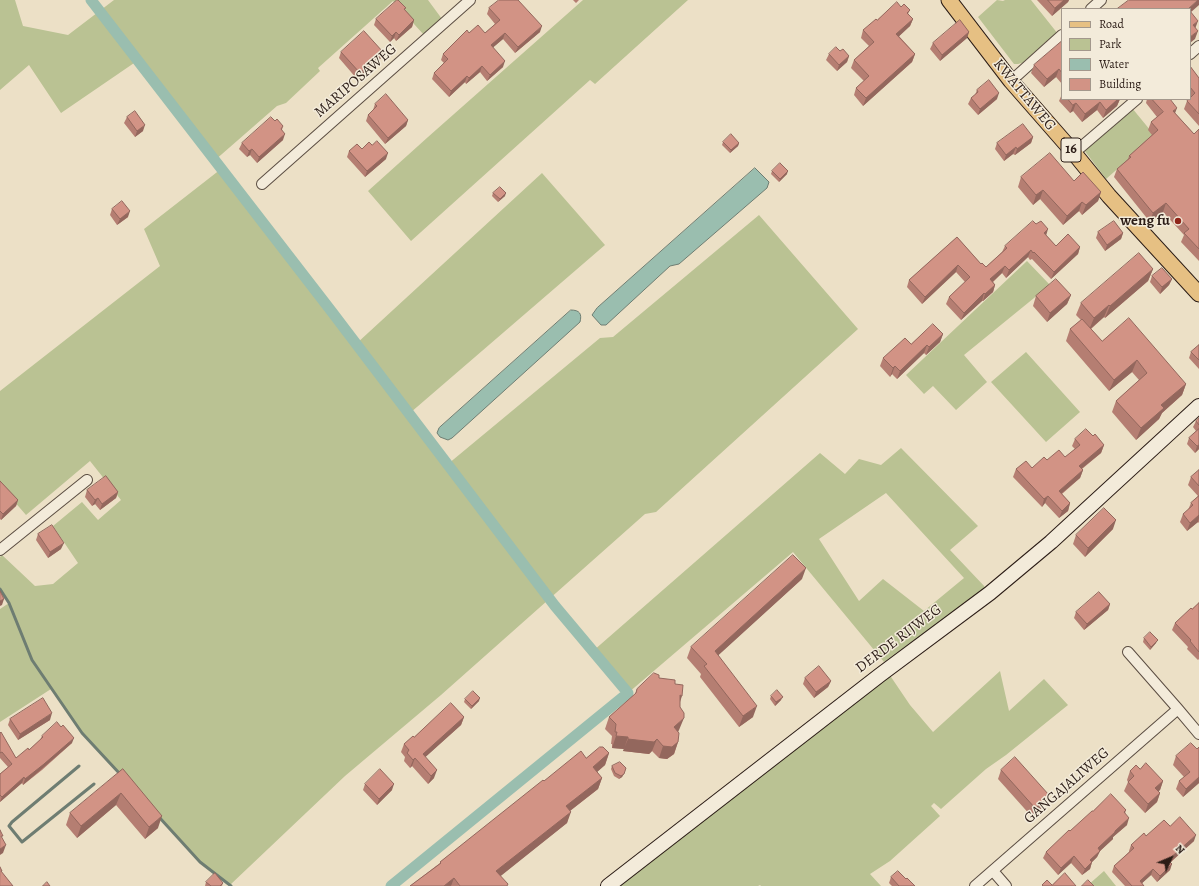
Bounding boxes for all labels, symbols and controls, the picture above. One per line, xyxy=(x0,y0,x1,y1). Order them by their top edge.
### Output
legend xyxy=(1061,8,1191,100)
text: Road xyxy=(1099,16,1124,32)
text: Park xyxy=(1099,36,1122,52)
street label: MARIPOSAWEG xyxy=(311,40,401,122)
street label: KWATTAWEG xyxy=(989,56,1059,134)
text: Water xyxy=(1099,56,1129,72)
text: Building xyxy=(1099,76,1141,92)
road number: 16 xyxy=(1061,138,1081,162)
place label: weng fu xyxy=(1120,212,1170,230)
marker: weng fu xyxy=(1173,216,1183,226)
street label: DERDE RIJWEG xyxy=(852,601,946,677)
street label: GANGAJALIWEG xyxy=(1021,744,1113,828)
north arrow xyxy=(1151,838,1191,878)
text: N xyxy=(1172,841,1188,857)

